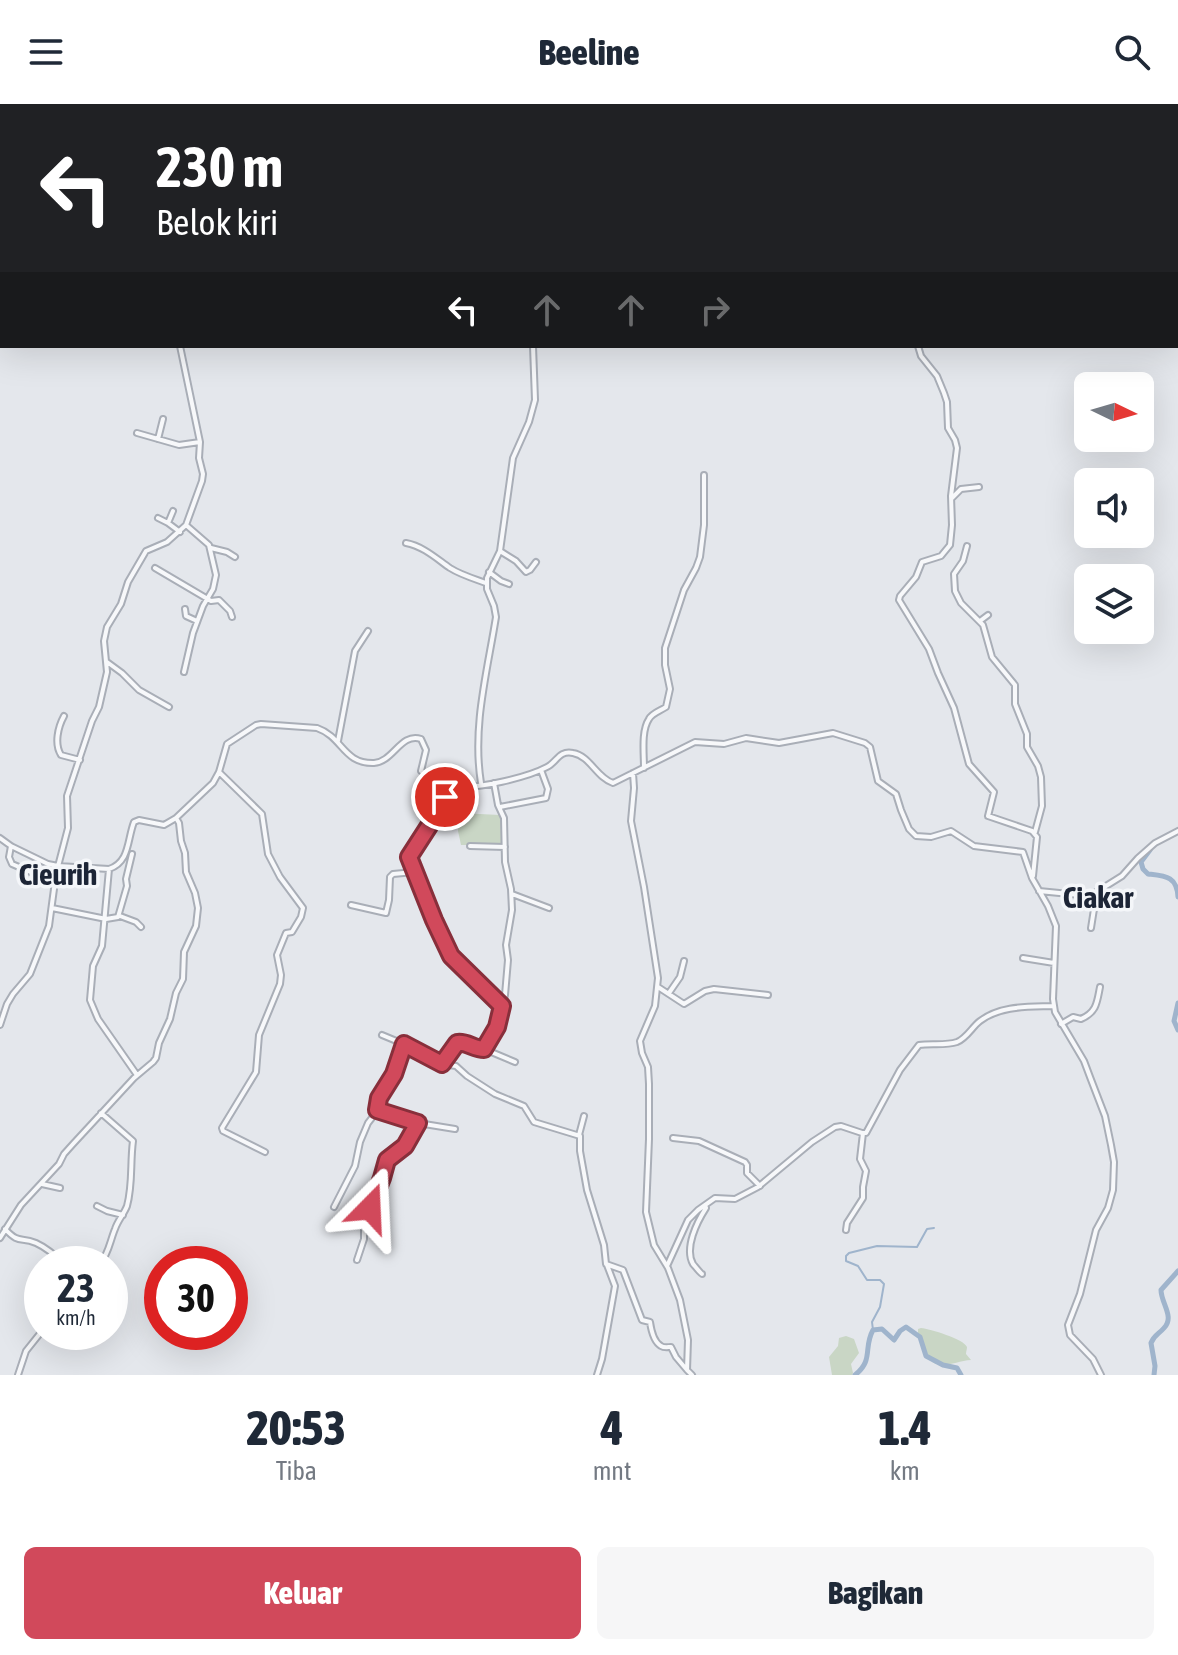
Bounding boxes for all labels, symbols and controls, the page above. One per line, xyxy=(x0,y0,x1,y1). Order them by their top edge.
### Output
icon: menu xyxy=(24,30,68,74)
icon: search xyxy=(1110,30,1154,74)
text: Beeline xyxy=(538,31,640,73)
text: 230 m xyxy=(156,135,283,199)
icon: left xyxy=(24,136,128,240)
text: Belok kiri xyxy=(156,201,278,243)
icon: left xyxy=(441,288,485,332)
icon: ahead xyxy=(525,288,569,332)
icon: ahead xyxy=(609,288,653,332)
icon: right xyxy=(693,288,737,332)
north arrow xyxy=(1074,372,1154,452)
map controls xyxy=(1074,372,1154,644)
button: sound xyxy=(1074,468,1154,548)
button: layers xyxy=(1074,564,1154,644)
pin xyxy=(411,763,479,831)
icon: arrive xyxy=(423,775,467,819)
district label: Cieurih xyxy=(19,857,97,891)
district label: Ciakar xyxy=(1063,880,1134,914)
position arrow xyxy=(328,1166,412,1250)
speed limit sign: 30 xyxy=(144,1246,248,1350)
text: 23 xyxy=(57,1265,95,1310)
text: km/h xyxy=(56,1306,96,1329)
text: 20:53 xyxy=(246,1400,346,1455)
text: 4 xyxy=(601,1400,623,1455)
text: 1.4 xyxy=(878,1400,932,1455)
text: Tiba xyxy=(276,1456,317,1486)
text: mnt xyxy=(593,1456,631,1486)
text: km xyxy=(890,1456,920,1486)
button: Keluar xyxy=(24,1547,581,1639)
button: Bagikan xyxy=(597,1547,1154,1639)

